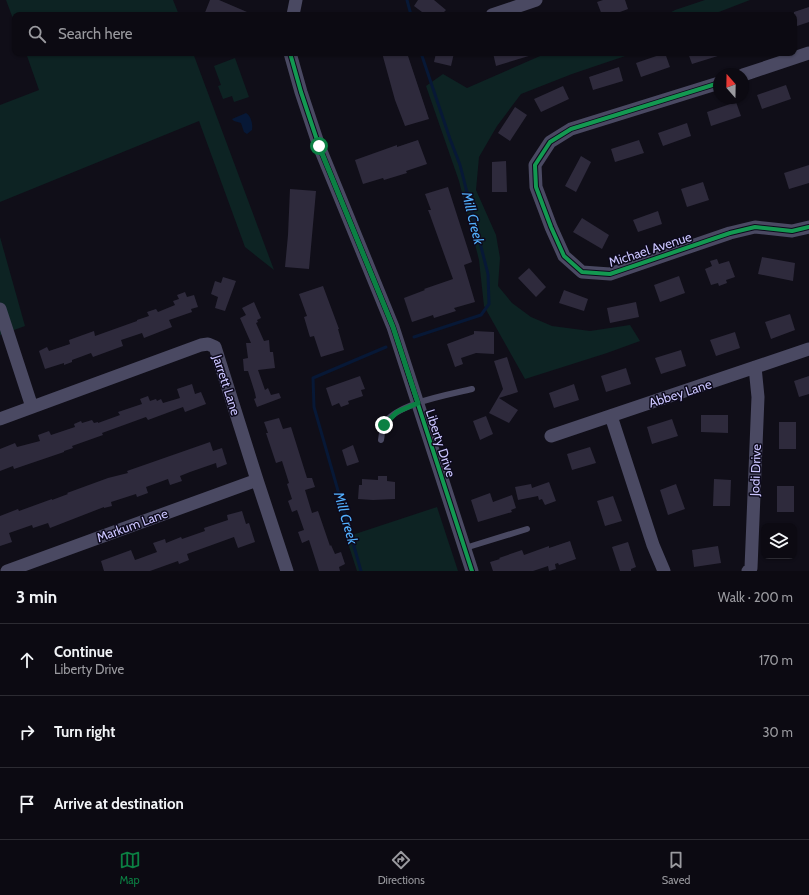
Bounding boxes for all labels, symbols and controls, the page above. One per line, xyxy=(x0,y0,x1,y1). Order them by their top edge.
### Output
search box xyxy=(12,12,797,56)
icon: search xyxy=(26,23,48,45)
text: Search here xyxy=(58,25,133,43)
north arrow xyxy=(713,68,749,104)
route start xyxy=(310,137,328,155)
water label: Mill Creek xyxy=(458,189,488,247)
street label: Michael Avenue xyxy=(607,228,694,270)
street label: Jarrett Lane xyxy=(209,352,244,418)
street label: Abbey Lane xyxy=(647,375,714,411)
street label: Liberty Drive xyxy=(423,407,460,479)
route end xyxy=(375,416,393,434)
street label: Jodi Drive xyxy=(746,443,764,497)
water label: Mill Creek xyxy=(330,489,362,547)
street label: Markum Lane xyxy=(94,505,170,545)
map controls xyxy=(761,523,797,559)
button: layers xyxy=(761,523,797,559)
text: 3 min xyxy=(16,587,57,607)
text: Walk · 200 m xyxy=(718,589,793,605)
text: Continue xyxy=(54,643,113,661)
icon: ahead xyxy=(16,649,38,671)
text: 170 m xyxy=(759,652,793,668)
text: Liberty Drive xyxy=(54,661,124,677)
icon: right xyxy=(16,721,38,743)
text: Turn right xyxy=(54,723,115,741)
text: 30 m xyxy=(763,724,793,740)
icon: arrive xyxy=(16,793,38,815)
text: Arrive at destination xyxy=(54,795,184,813)
tab: Map xyxy=(119,849,141,887)
tab: Directions xyxy=(378,849,425,887)
tab: Saved xyxy=(662,849,690,887)

